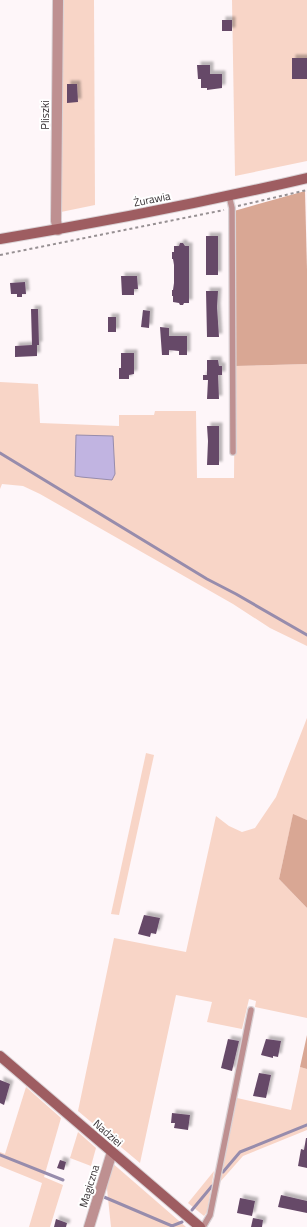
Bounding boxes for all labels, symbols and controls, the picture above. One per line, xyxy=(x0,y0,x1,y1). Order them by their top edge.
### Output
street label: Pliszki xyxy=(37,100,53,130)
street label: Żurawia xyxy=(132,188,172,210)
street label: Nadziei xyxy=(90,1116,126,1150)
street label: Magiczna xyxy=(75,1162,103,1209)

